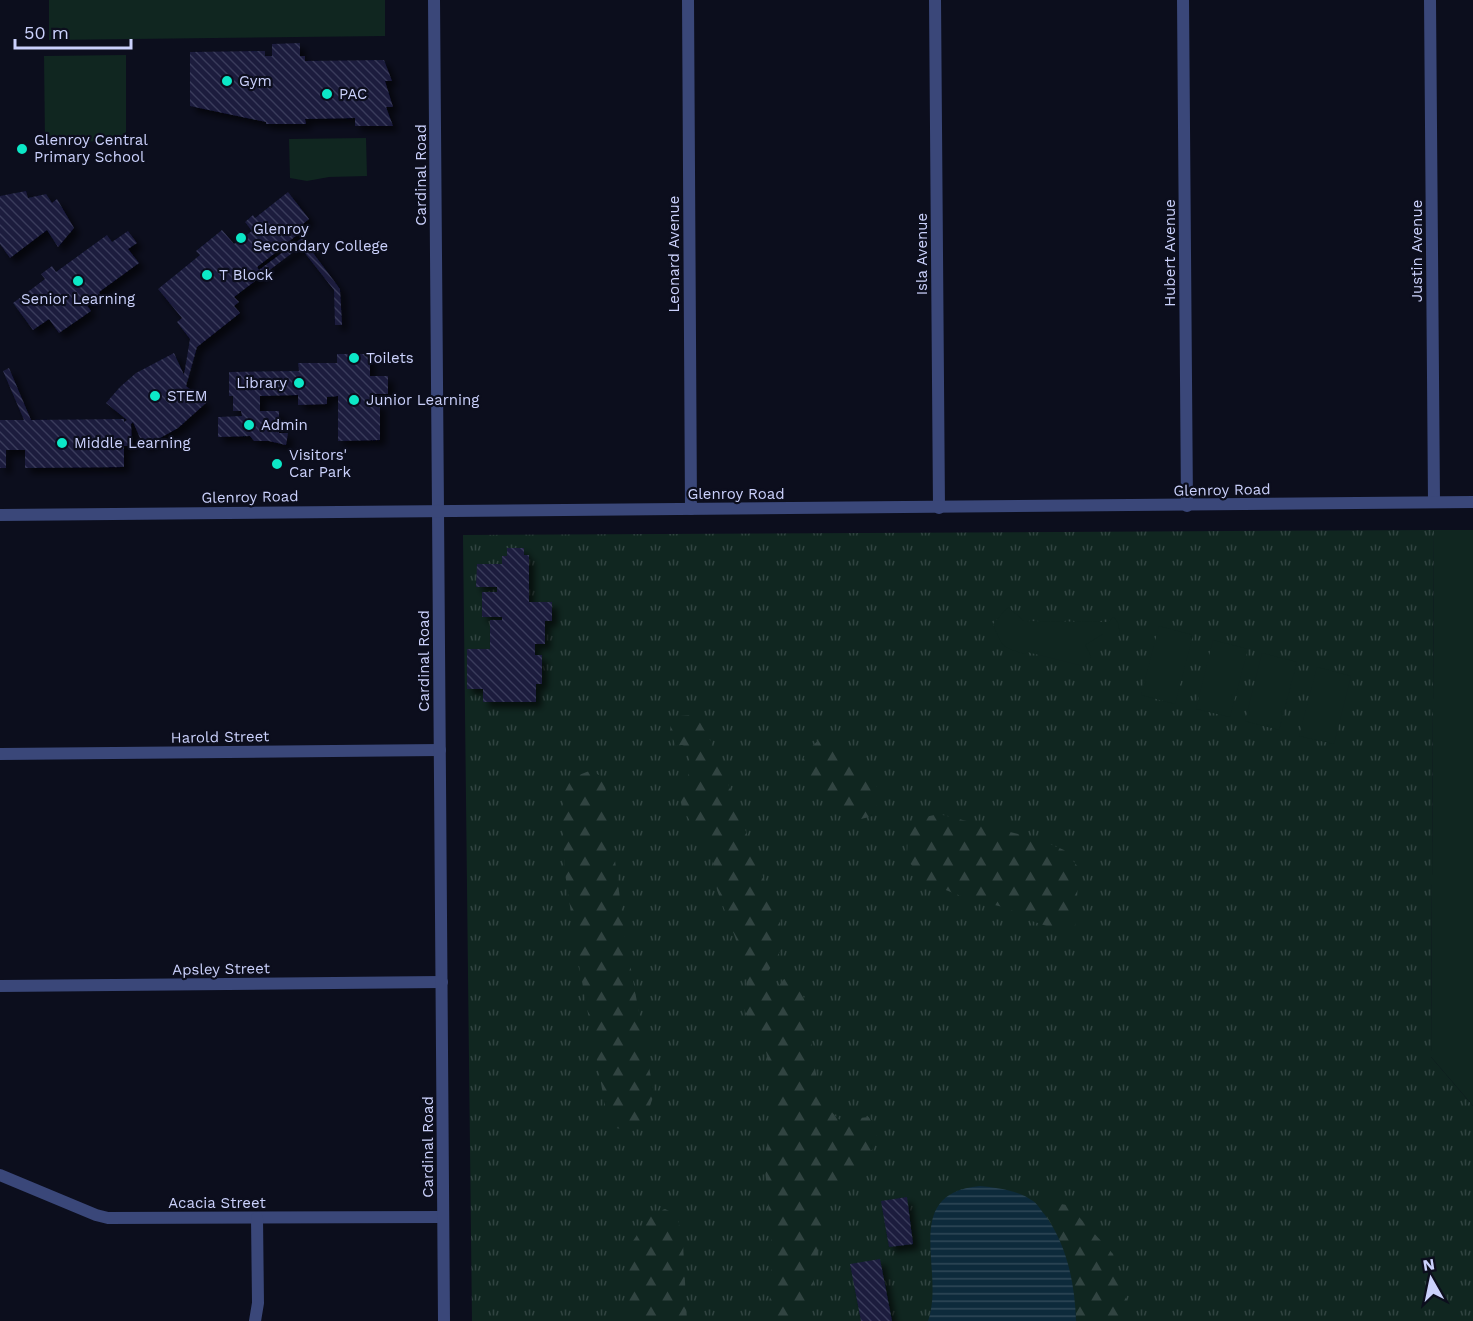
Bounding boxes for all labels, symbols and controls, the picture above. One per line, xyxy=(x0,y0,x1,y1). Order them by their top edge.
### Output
scale bar xyxy=(15,12,130,50)
text: 50 m xyxy=(24,22,69,43)
place label: Gym xyxy=(239,72,272,90)
marker: Gym xyxy=(220,74,234,88)
place label: PAC xyxy=(339,85,367,103)
marker: PAC xyxy=(320,87,334,101)
street label: Cardinal Road xyxy=(412,124,430,226)
place label: Glenroy Central Primary School xyxy=(34,131,148,166)
marker: Glenroy Central Primary School xyxy=(15,142,29,156)
street label: Leonard Avenue xyxy=(665,195,683,313)
street label: Hubert Avenue xyxy=(1161,199,1179,307)
street label: Justin Avenue xyxy=(1408,200,1426,302)
street label: Isla Avenue xyxy=(913,213,931,295)
place label: Glenroy Secondary College xyxy=(253,220,388,255)
marker: Glenroy Secondary College xyxy=(234,231,248,245)
place label: T Block xyxy=(219,266,274,284)
marker: T Block xyxy=(200,268,214,282)
marker: Senior Learning xyxy=(71,274,85,288)
place label: Senior Learning xyxy=(21,290,135,308)
place label: Toilets xyxy=(366,349,414,367)
marker: Toilets xyxy=(347,351,361,365)
place label: Library xyxy=(236,374,287,392)
marker: Library xyxy=(292,376,306,390)
place label: STEM xyxy=(167,387,208,405)
marker: STEM xyxy=(148,389,162,403)
place label: Junior Learning xyxy=(366,391,479,409)
marker: Junior Learning xyxy=(347,393,361,407)
place label: Admin xyxy=(261,416,308,434)
marker: Admin xyxy=(242,418,256,432)
place label: Middle Learning xyxy=(74,434,191,452)
marker: Middle Learning xyxy=(55,436,69,450)
place label: Visitors' Car Park xyxy=(289,446,351,481)
marker: Visitors' Car Park xyxy=(270,457,284,471)
street label: Glenroy Road xyxy=(1173,480,1271,500)
street label: Glenroy Road xyxy=(687,485,785,503)
street label: Glenroy Road xyxy=(201,487,299,507)
street label: Cardinal Road xyxy=(415,610,433,712)
street label: Harold Street xyxy=(171,727,270,747)
street label: Apsley Street xyxy=(172,959,271,979)
street label: Cardinal Road xyxy=(419,1096,437,1198)
street label: Acacia Street xyxy=(168,1194,266,1212)
north arrow xyxy=(1401,1249,1461,1309)
text: N xyxy=(1421,1254,1436,1275)

